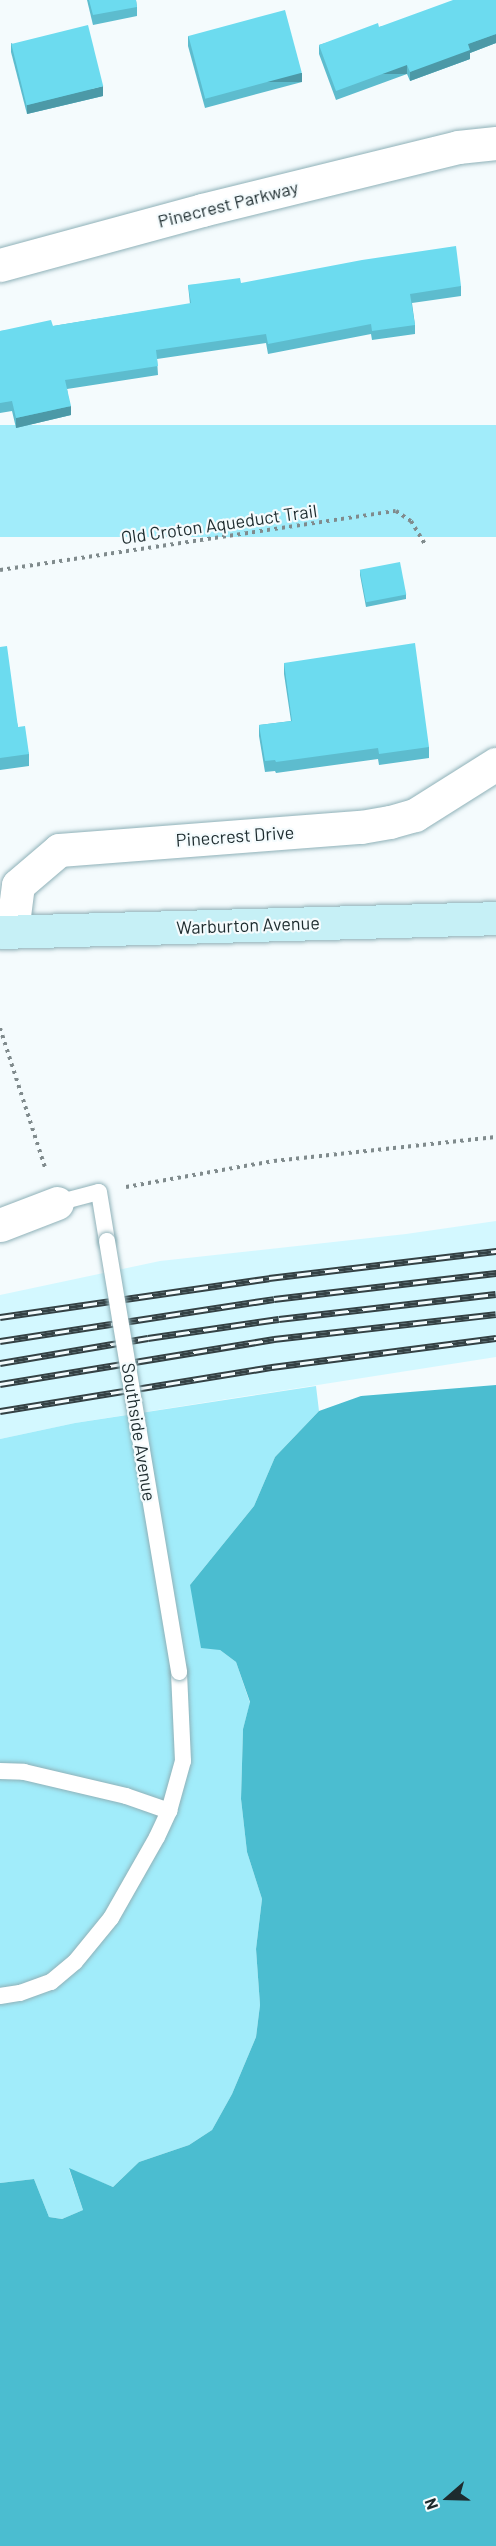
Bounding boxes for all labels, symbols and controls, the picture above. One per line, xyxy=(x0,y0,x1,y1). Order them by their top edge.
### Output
street label: Pinecrest Parkway xyxy=(156,176,300,232)
street label: Old Croton Aqueduct Trail xyxy=(120,500,318,548)
street label: Pinecrest Drive xyxy=(175,821,295,851)
street label: Warburton Avenue xyxy=(176,912,320,938)
street label: Southside Avenue xyxy=(117,1361,161,1503)
north arrow xyxy=(418,2468,478,2528)
text: N xyxy=(420,2496,441,2513)

